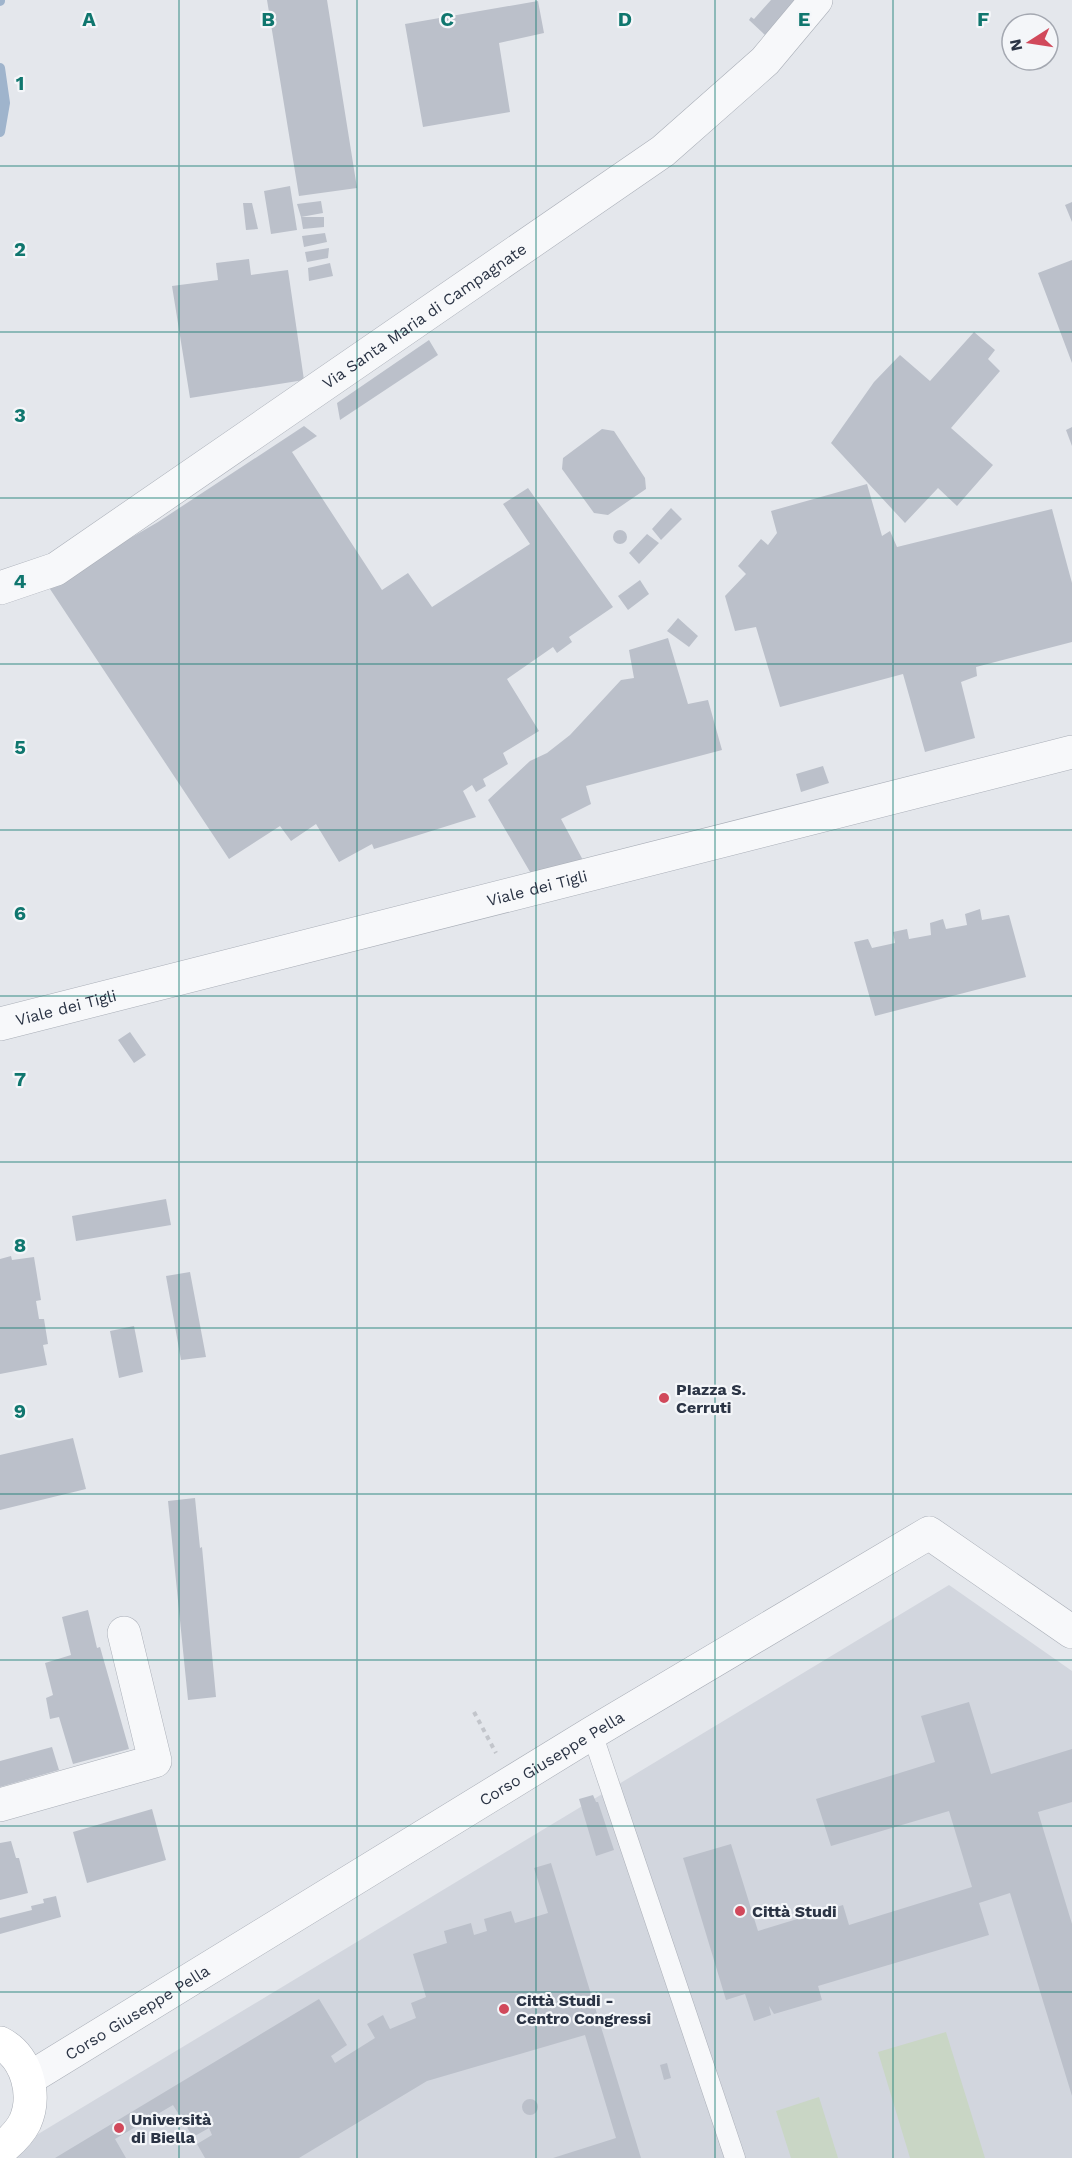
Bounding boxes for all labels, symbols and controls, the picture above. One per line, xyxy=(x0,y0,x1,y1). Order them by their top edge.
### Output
text: A xyxy=(82,7,96,31)
text: B xyxy=(261,7,275,31)
text: C xyxy=(440,7,454,31)
text: D xyxy=(618,7,632,31)
text: E xyxy=(798,7,810,31)
text: F xyxy=(977,7,989,31)
north arrow xyxy=(1000,12,1060,72)
text: N xyxy=(1005,37,1026,53)
text: 1 xyxy=(16,71,24,95)
text: 2 xyxy=(14,237,26,261)
street label: Via Santa Maria di Campagnate xyxy=(319,239,530,393)
text: 3 xyxy=(14,403,26,427)
text: 4 xyxy=(14,569,27,593)
text: 5 xyxy=(14,735,26,759)
street label: Viale dei Tigli xyxy=(485,866,589,910)
text: 6 xyxy=(14,901,26,925)
street label: Viale dei Tigli xyxy=(14,986,118,1030)
text: 7 xyxy=(14,1067,26,1091)
text: 8 xyxy=(14,1233,26,1257)
place label: PIazza S. Cerruti xyxy=(676,1380,746,1417)
marker: PIazza S. Cerruti xyxy=(657,1391,671,1405)
text: 9 xyxy=(14,1399,26,1423)
street label: Corso Giuseppe Pella xyxy=(476,1707,628,1810)
place label: Città Studi xyxy=(752,1902,837,1921)
marker: Città Studi xyxy=(733,1904,747,1918)
street label: Corso Giuseppe Pella xyxy=(62,1961,213,2064)
place label: Città Studi - Centro Congressi xyxy=(516,1991,651,2028)
marker: Città Studi - Centro Congressi xyxy=(497,2002,511,2016)
place label: Università di Biella xyxy=(131,2110,212,2147)
marker: Università di Biella xyxy=(112,2121,126,2135)

